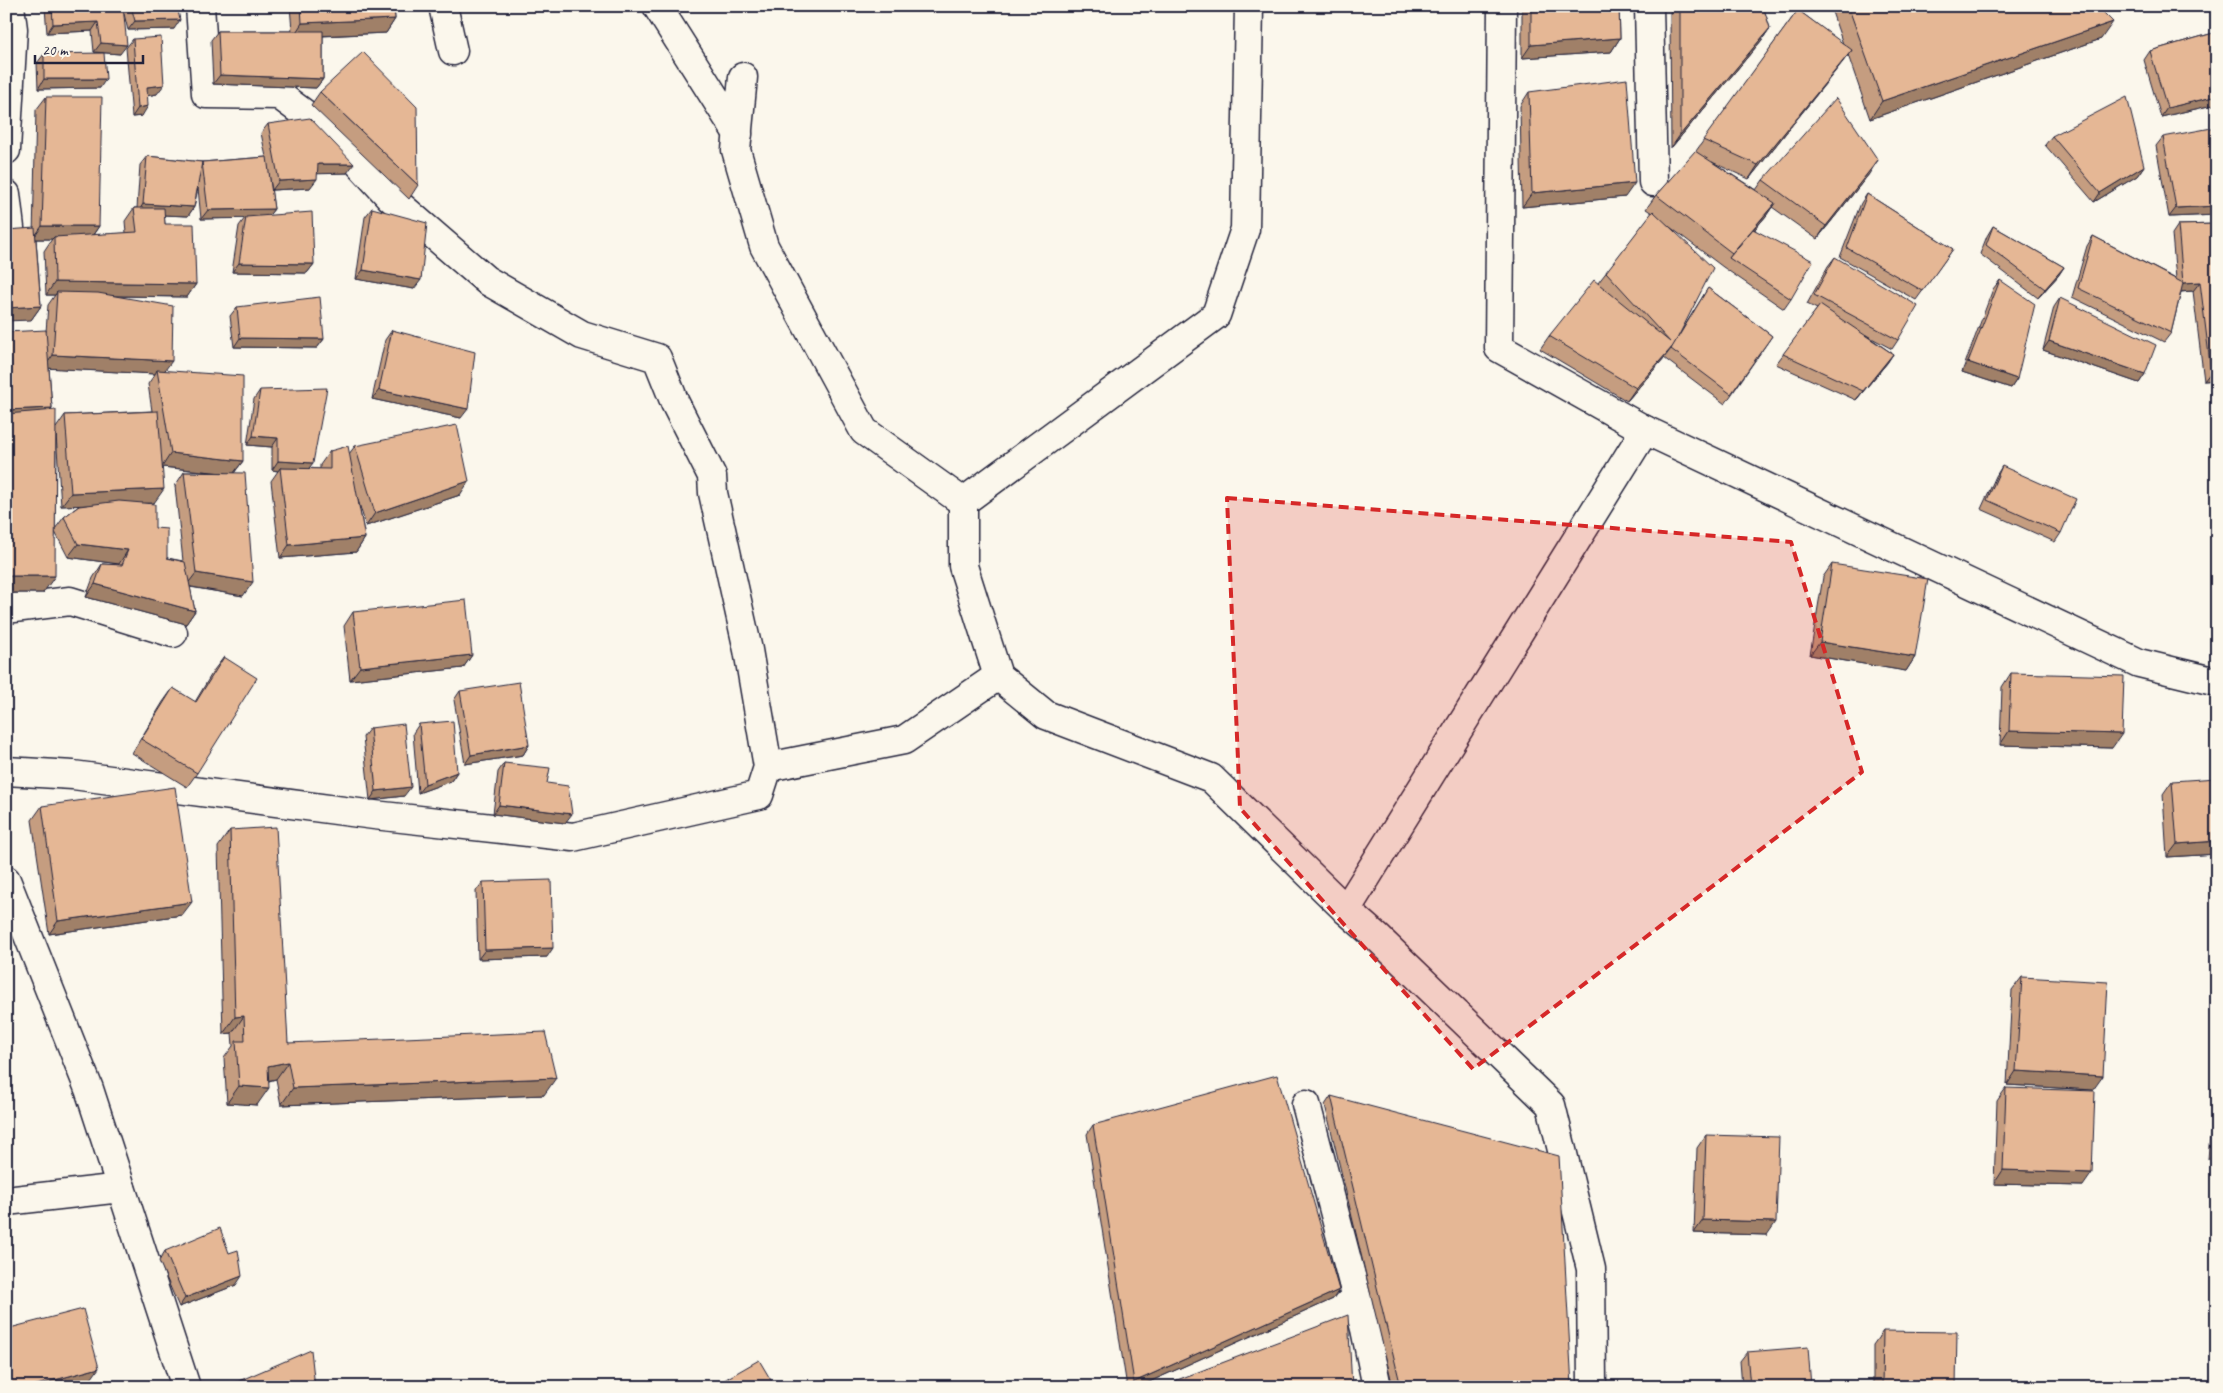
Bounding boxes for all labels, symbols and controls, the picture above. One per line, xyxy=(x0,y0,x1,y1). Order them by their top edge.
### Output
scale bar xyxy=(35,32,142,64)
text: 20 m xyxy=(42,41,69,60)

